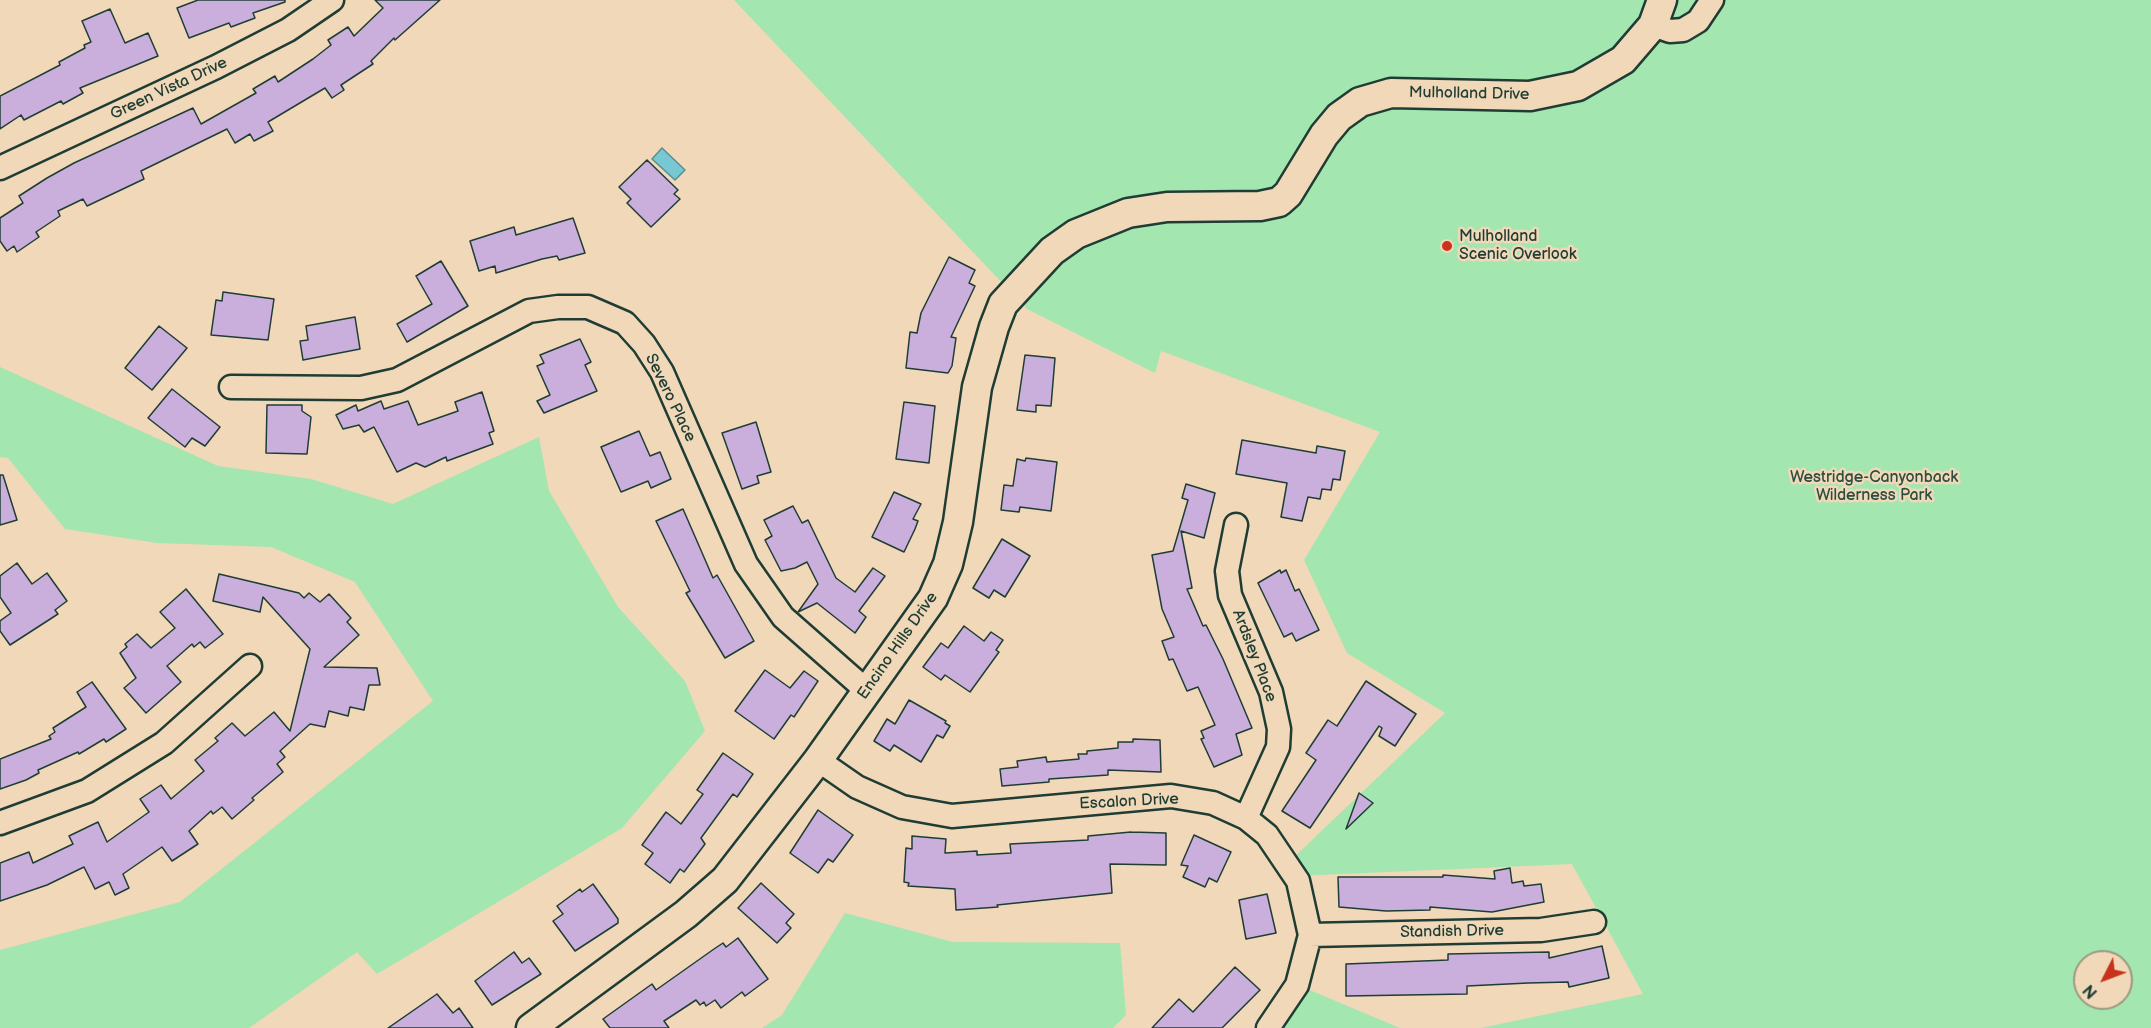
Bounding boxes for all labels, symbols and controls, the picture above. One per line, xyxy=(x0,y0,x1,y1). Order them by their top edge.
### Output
street label: Green Vista Drive xyxy=(108,54,230,124)
street label: Mulholland Drive xyxy=(1409,83,1529,105)
place label: Mulholland Scenic Overlook xyxy=(1459,227,1577,265)
marker: Mulholland Scenic Overlook xyxy=(1440,239,1454,253)
street label: Severo Place xyxy=(640,351,700,445)
park label: Westridge-Canyonback Wilderness Park xyxy=(1790,468,1958,506)
street label: Encino Hills Drive xyxy=(854,589,942,703)
street label: Ardsley Place xyxy=(1228,607,1280,705)
street label: Escalon Drive xyxy=(1079,790,1179,814)
street label: Standish Drive xyxy=(1400,921,1504,943)
north arrow xyxy=(2073,950,2133,1010)
text: N xyxy=(2080,980,2102,1002)

